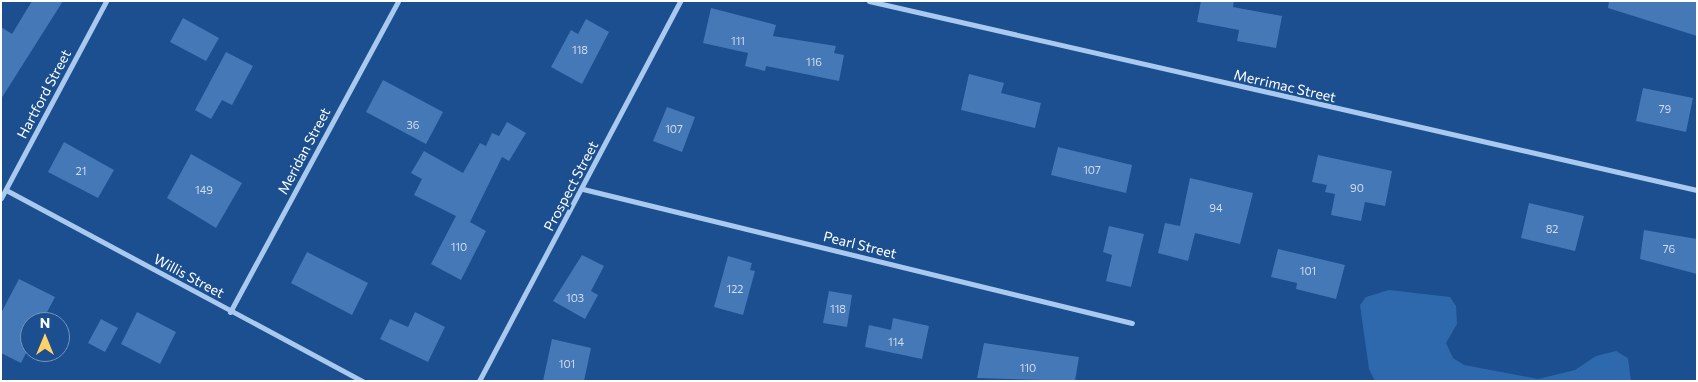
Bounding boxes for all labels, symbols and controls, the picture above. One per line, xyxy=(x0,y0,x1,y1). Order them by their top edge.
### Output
house number: 111 xyxy=(731,34,745,48)
house number: 118 xyxy=(572,43,588,57)
street label: Hartford Street xyxy=(13,47,75,141)
house number: 116 xyxy=(806,55,822,69)
street label: Merrimac Street xyxy=(1232,66,1338,106)
house number: 79 xyxy=(1659,102,1671,116)
street label: Meridan Street xyxy=(274,105,334,197)
house number: 36 xyxy=(407,118,419,132)
house number: 107 xyxy=(665,122,683,136)
street label: Prospect Street xyxy=(540,138,602,234)
house number: 107 xyxy=(1083,163,1101,177)
house number: 21 xyxy=(76,164,86,178)
house number: 90 xyxy=(1350,181,1364,195)
house number: 149 xyxy=(195,183,213,197)
house number: 94 xyxy=(1209,201,1223,215)
house number: 82 xyxy=(1546,222,1558,236)
street label: Pearl Street xyxy=(822,228,898,262)
house number: 110 xyxy=(451,240,467,254)
house number: 76 xyxy=(1663,242,1675,256)
street label: Willis Street xyxy=(151,250,227,302)
house number: 101 xyxy=(1300,264,1316,278)
house number: 122 xyxy=(727,282,743,296)
house number: 103 xyxy=(566,291,584,305)
house number: 118 xyxy=(830,302,846,316)
north arrow xyxy=(20,312,70,362)
text: N xyxy=(40,314,50,331)
house number: 114 xyxy=(888,335,904,349)
house number: 101 xyxy=(559,357,575,371)
house number: 110 xyxy=(1020,361,1036,375)

